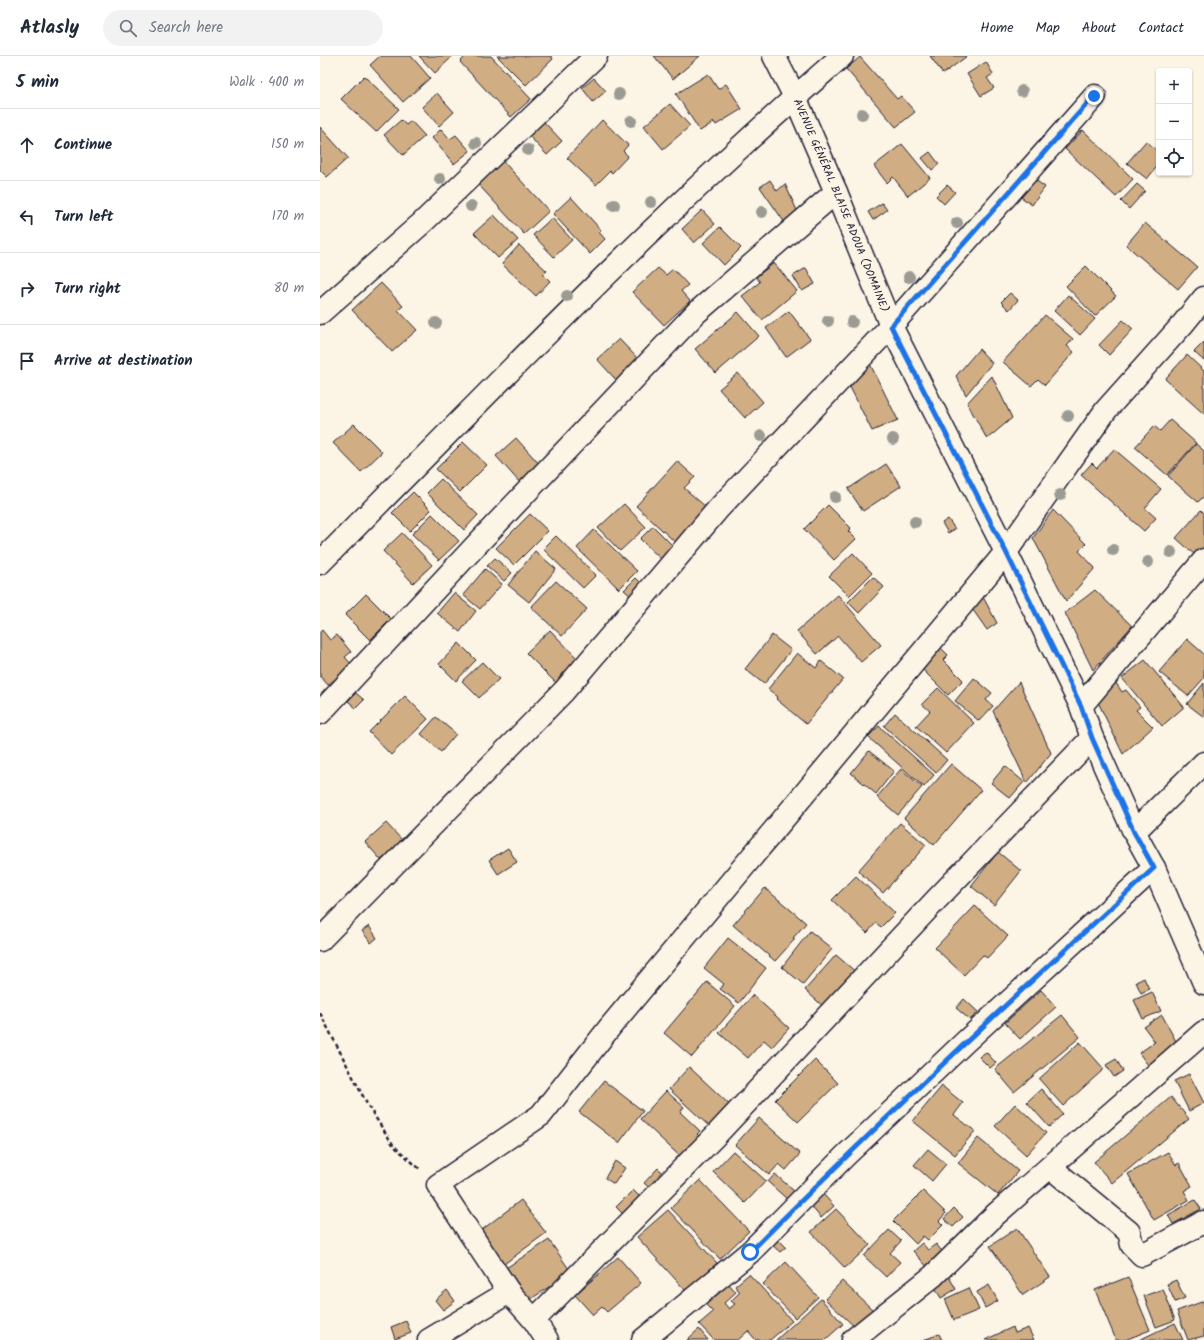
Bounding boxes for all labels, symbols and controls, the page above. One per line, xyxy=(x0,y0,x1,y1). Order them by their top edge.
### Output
search box xyxy=(103,10,383,46)
text: Atlasly xyxy=(20,13,79,43)
text: Search here xyxy=(149,16,223,40)
icon: search xyxy=(117,17,139,39)
text: Home xyxy=(980,17,1014,39)
text: Map xyxy=(1036,17,1060,39)
text: About xyxy=(1082,17,1116,39)
text: Contact xyxy=(1138,17,1184,39)
map controls xyxy=(1156,68,1192,176)
button: + xyxy=(1156,68,1192,104)
text: 5 min xyxy=(16,69,59,96)
text: Walk · 400 m xyxy=(229,72,304,93)
route end xyxy=(1085,87,1103,105)
street label: AVENUE GÉNÉRAL BLAISE ADOUA (DOMAINE) xyxy=(788,96,894,315)
button: − xyxy=(1156,104,1192,140)
text: Continue xyxy=(54,133,112,157)
icon: ahead xyxy=(16,134,38,156)
text: 150 m xyxy=(271,134,304,155)
button: locate xyxy=(1156,140,1192,176)
text: Turn left xyxy=(54,205,114,229)
icon: left xyxy=(16,206,38,228)
text: 170 m xyxy=(272,206,304,227)
text: Turn right xyxy=(54,277,121,301)
icon: right xyxy=(16,278,38,300)
text: 80 m xyxy=(274,278,304,299)
text: Arrive at destination xyxy=(54,349,193,373)
icon: arrive xyxy=(16,350,38,372)
route start xyxy=(741,1243,759,1261)

